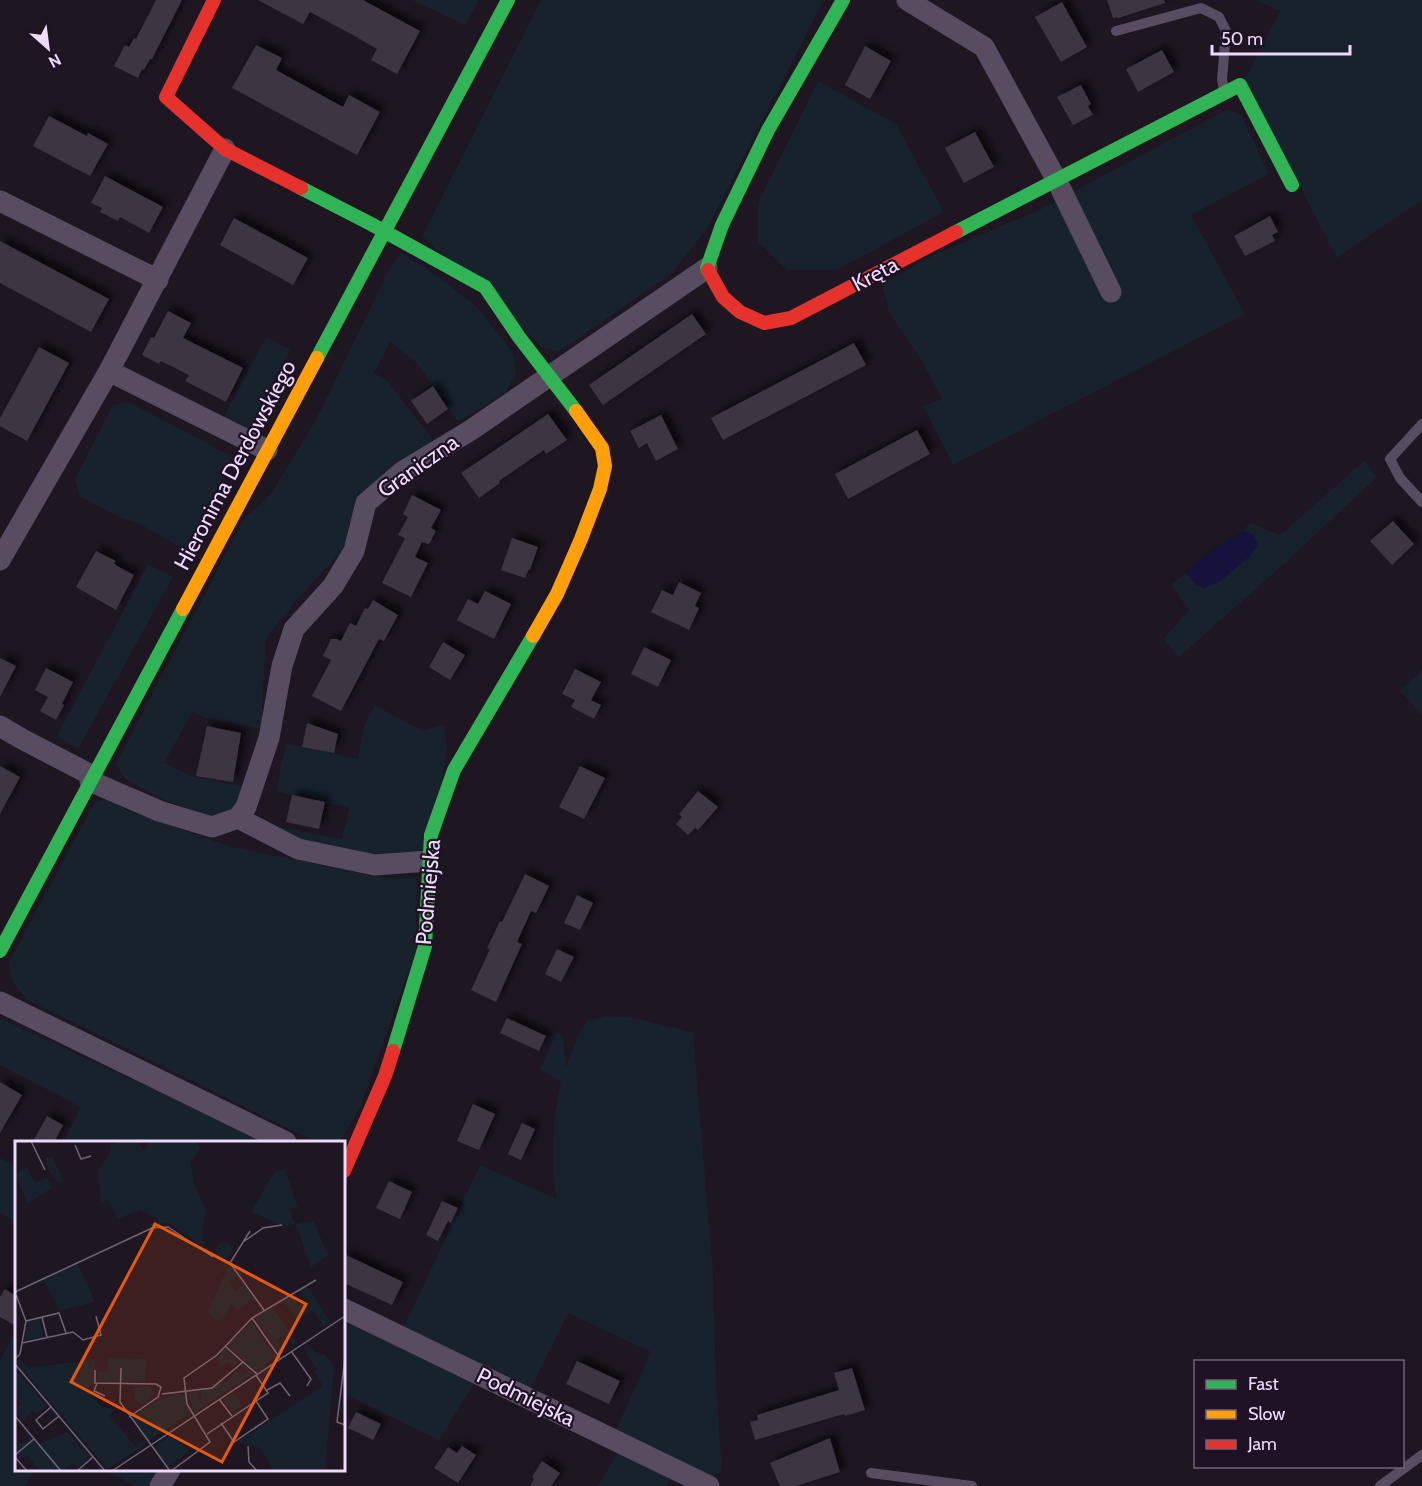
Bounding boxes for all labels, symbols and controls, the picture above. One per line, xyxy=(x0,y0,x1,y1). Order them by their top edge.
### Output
north arrow xyxy=(18,18,78,78)
scale bar xyxy=(1212,18,1350,56)
text: 50 m xyxy=(1221,28,1263,50)
text: N xyxy=(45,50,64,72)
street label: Kręta xyxy=(847,250,903,297)
street label: Hieronima Derdowskiego xyxy=(168,355,302,575)
street label: Graniczna xyxy=(372,428,464,503)
street label: Podmiejska xyxy=(410,838,446,946)
inset map xyxy=(15,1141,345,1471)
legend xyxy=(1194,1360,1404,1468)
street label: Podmiejska xyxy=(472,1362,580,1433)
text: Fast xyxy=(1248,1373,1279,1395)
text: Slow xyxy=(1248,1403,1285,1425)
text: Jam xyxy=(1247,1433,1277,1455)

